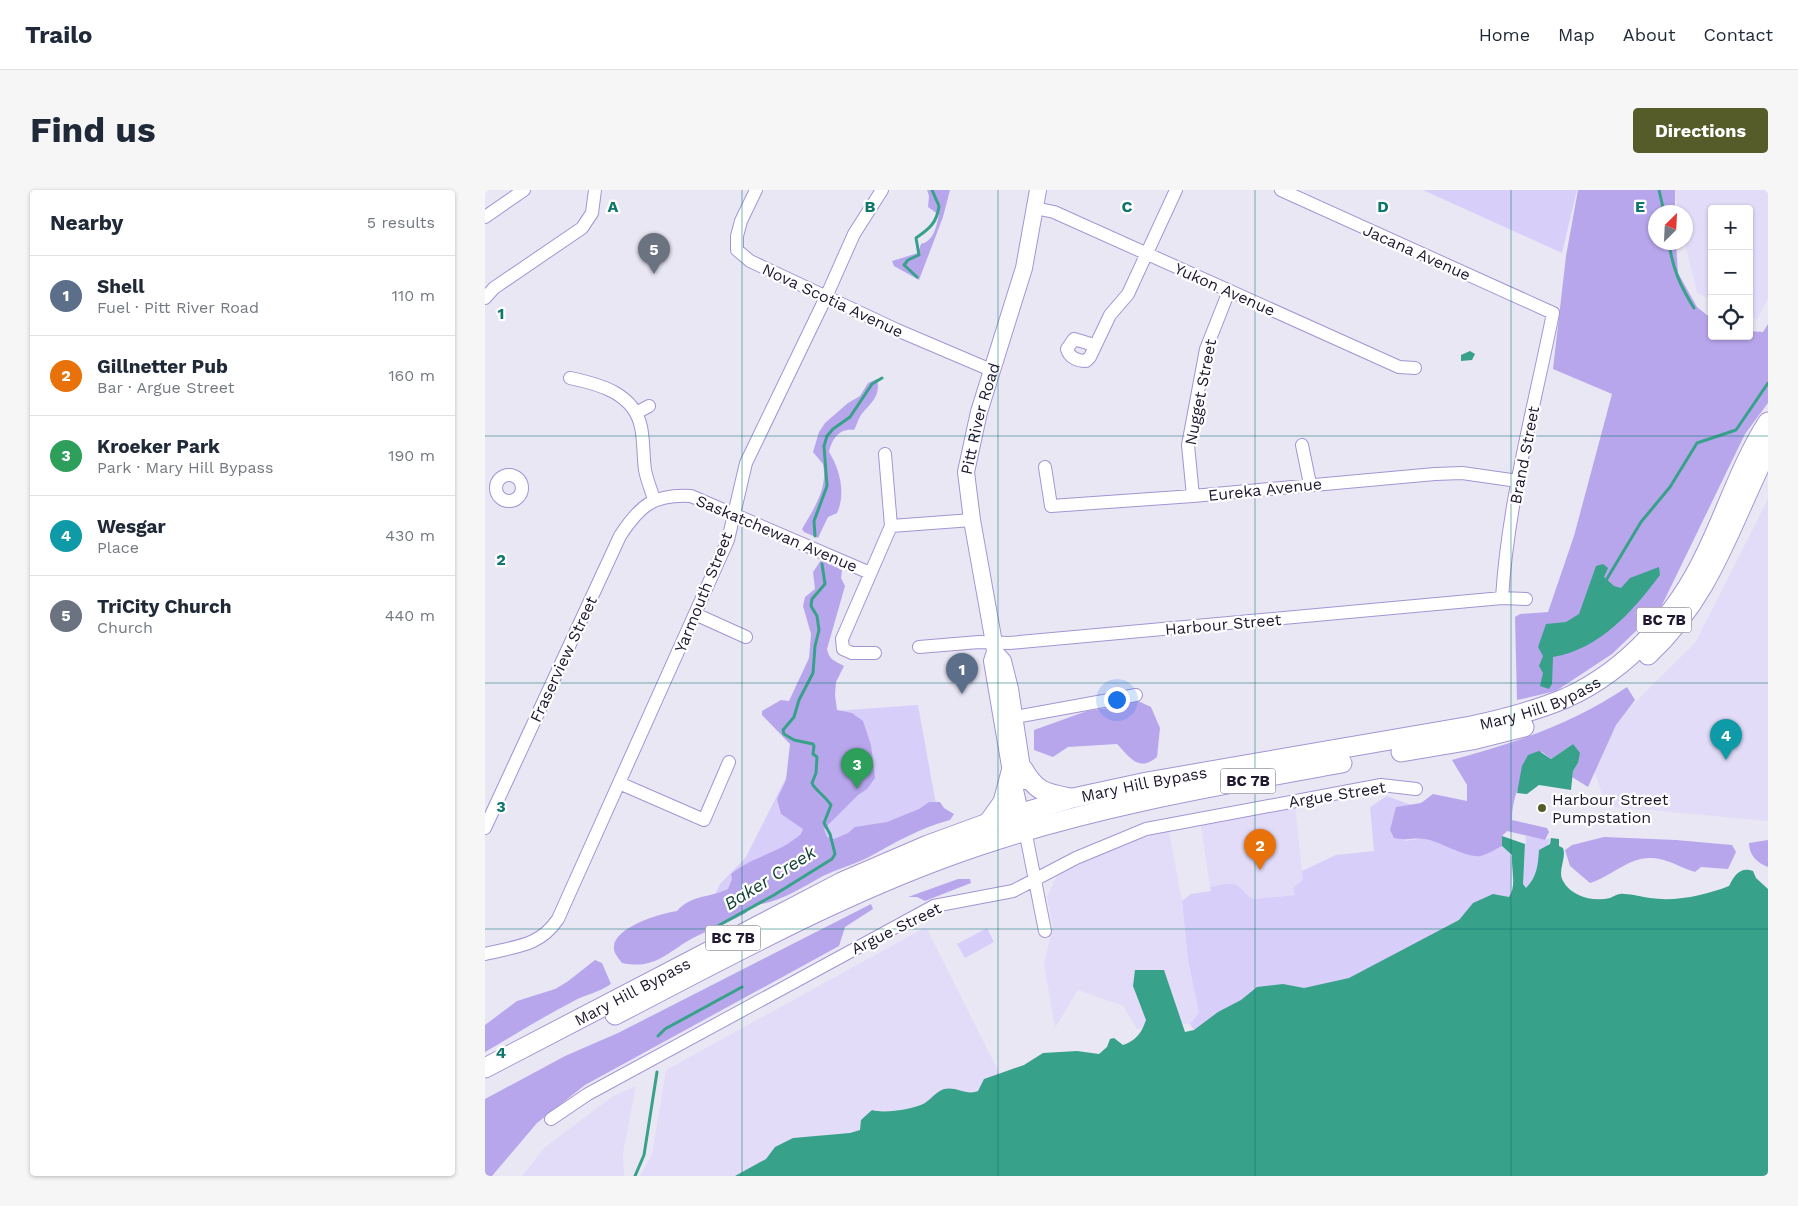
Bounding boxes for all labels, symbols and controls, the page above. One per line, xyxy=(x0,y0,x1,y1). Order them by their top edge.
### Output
text: Trailo xyxy=(25,21,92,49)
text: Home xyxy=(1479,24,1530,45)
text: Map xyxy=(1558,24,1595,45)
text: About xyxy=(1623,24,1675,45)
text: Contact xyxy=(1703,24,1773,45)
button: Directions xyxy=(1633,108,1768,153)
text: Find us xyxy=(30,109,156,151)
text: A xyxy=(608,197,619,216)
text: B xyxy=(865,197,876,216)
text: C xyxy=(1122,197,1133,216)
text: D xyxy=(1377,197,1389,216)
text: E xyxy=(1635,197,1645,216)
north arrow xyxy=(1648,205,1693,250)
map controls xyxy=(1708,205,1753,340)
button: + xyxy=(1708,205,1753,250)
text: Nearby xyxy=(50,210,123,235)
text: 5 results xyxy=(367,213,435,232)
street label: Jacana Avenue xyxy=(1360,220,1474,285)
pin: 5 xyxy=(638,233,670,274)
button: − xyxy=(1708,250,1753,295)
street label: Nova Scotia Avenue xyxy=(759,259,906,341)
street label: Yukon Avenue xyxy=(1172,259,1278,320)
text: Shell xyxy=(97,275,144,298)
text: 1 xyxy=(63,286,69,305)
text: 110 m xyxy=(392,286,435,305)
button: locate xyxy=(1708,295,1753,340)
text: Fuel · Pitt River Road xyxy=(97,298,259,317)
text: 1 xyxy=(498,304,504,323)
street label: Nugget Street xyxy=(1181,337,1220,447)
text: Gillnetter Pub xyxy=(97,355,228,378)
street label: Pitt River Road xyxy=(957,360,1004,476)
text: 2 xyxy=(61,366,71,385)
text: 160 m xyxy=(388,366,435,385)
text: Bar · Argue Street xyxy=(97,378,234,397)
street label: Brand Street xyxy=(1506,404,1543,506)
text: Kroeker Park xyxy=(97,435,220,458)
text: 3 xyxy=(61,446,71,465)
text: 190 m xyxy=(388,446,435,465)
text: Park · Mary Hill Bypass xyxy=(97,458,273,477)
street label: Eureka Avenue xyxy=(1207,474,1323,505)
street label: Saskatchewan Avenue xyxy=(693,491,860,576)
text: Wesgar xyxy=(97,515,166,538)
text: 4 xyxy=(61,526,71,545)
text: 430 m xyxy=(385,526,435,545)
street label: Yarmouth Street xyxy=(671,529,736,655)
text: Place xyxy=(97,538,139,557)
text: 2 xyxy=(496,550,506,569)
street label: Fraserview Street xyxy=(526,593,601,725)
text: TriCity Church xyxy=(97,595,231,618)
text: 5 xyxy=(61,606,71,625)
text: 440 m xyxy=(385,606,435,625)
road number: BC 7B xyxy=(1637,608,1691,632)
street label: Harbour Street xyxy=(1164,610,1282,639)
text: Church xyxy=(97,618,153,637)
pin: 1 xyxy=(946,653,978,694)
street label: Mary Hill Bypass xyxy=(1478,672,1604,734)
your location xyxy=(1104,687,1130,713)
pin: 4 xyxy=(1710,719,1742,760)
pin: 3 xyxy=(841,748,873,789)
street label: Mary Hill Bypass xyxy=(1079,763,1208,806)
road number: BC 7B xyxy=(1221,768,1275,794)
street label: Argue Street xyxy=(1287,777,1387,812)
place label: Harbour Street Pumpstation xyxy=(1552,790,1669,827)
text: 3 xyxy=(496,797,506,816)
marker: Harbour Street Pumpstation xyxy=(1536,802,1548,814)
pin: 2 xyxy=(1244,829,1276,870)
water label: Baker Creek xyxy=(720,840,820,914)
street label: Argue Street xyxy=(848,898,945,958)
road number: BC 7B xyxy=(705,926,761,950)
street label: Mary Hill Bypass xyxy=(571,954,694,1030)
text: 4 xyxy=(496,1043,506,1062)

